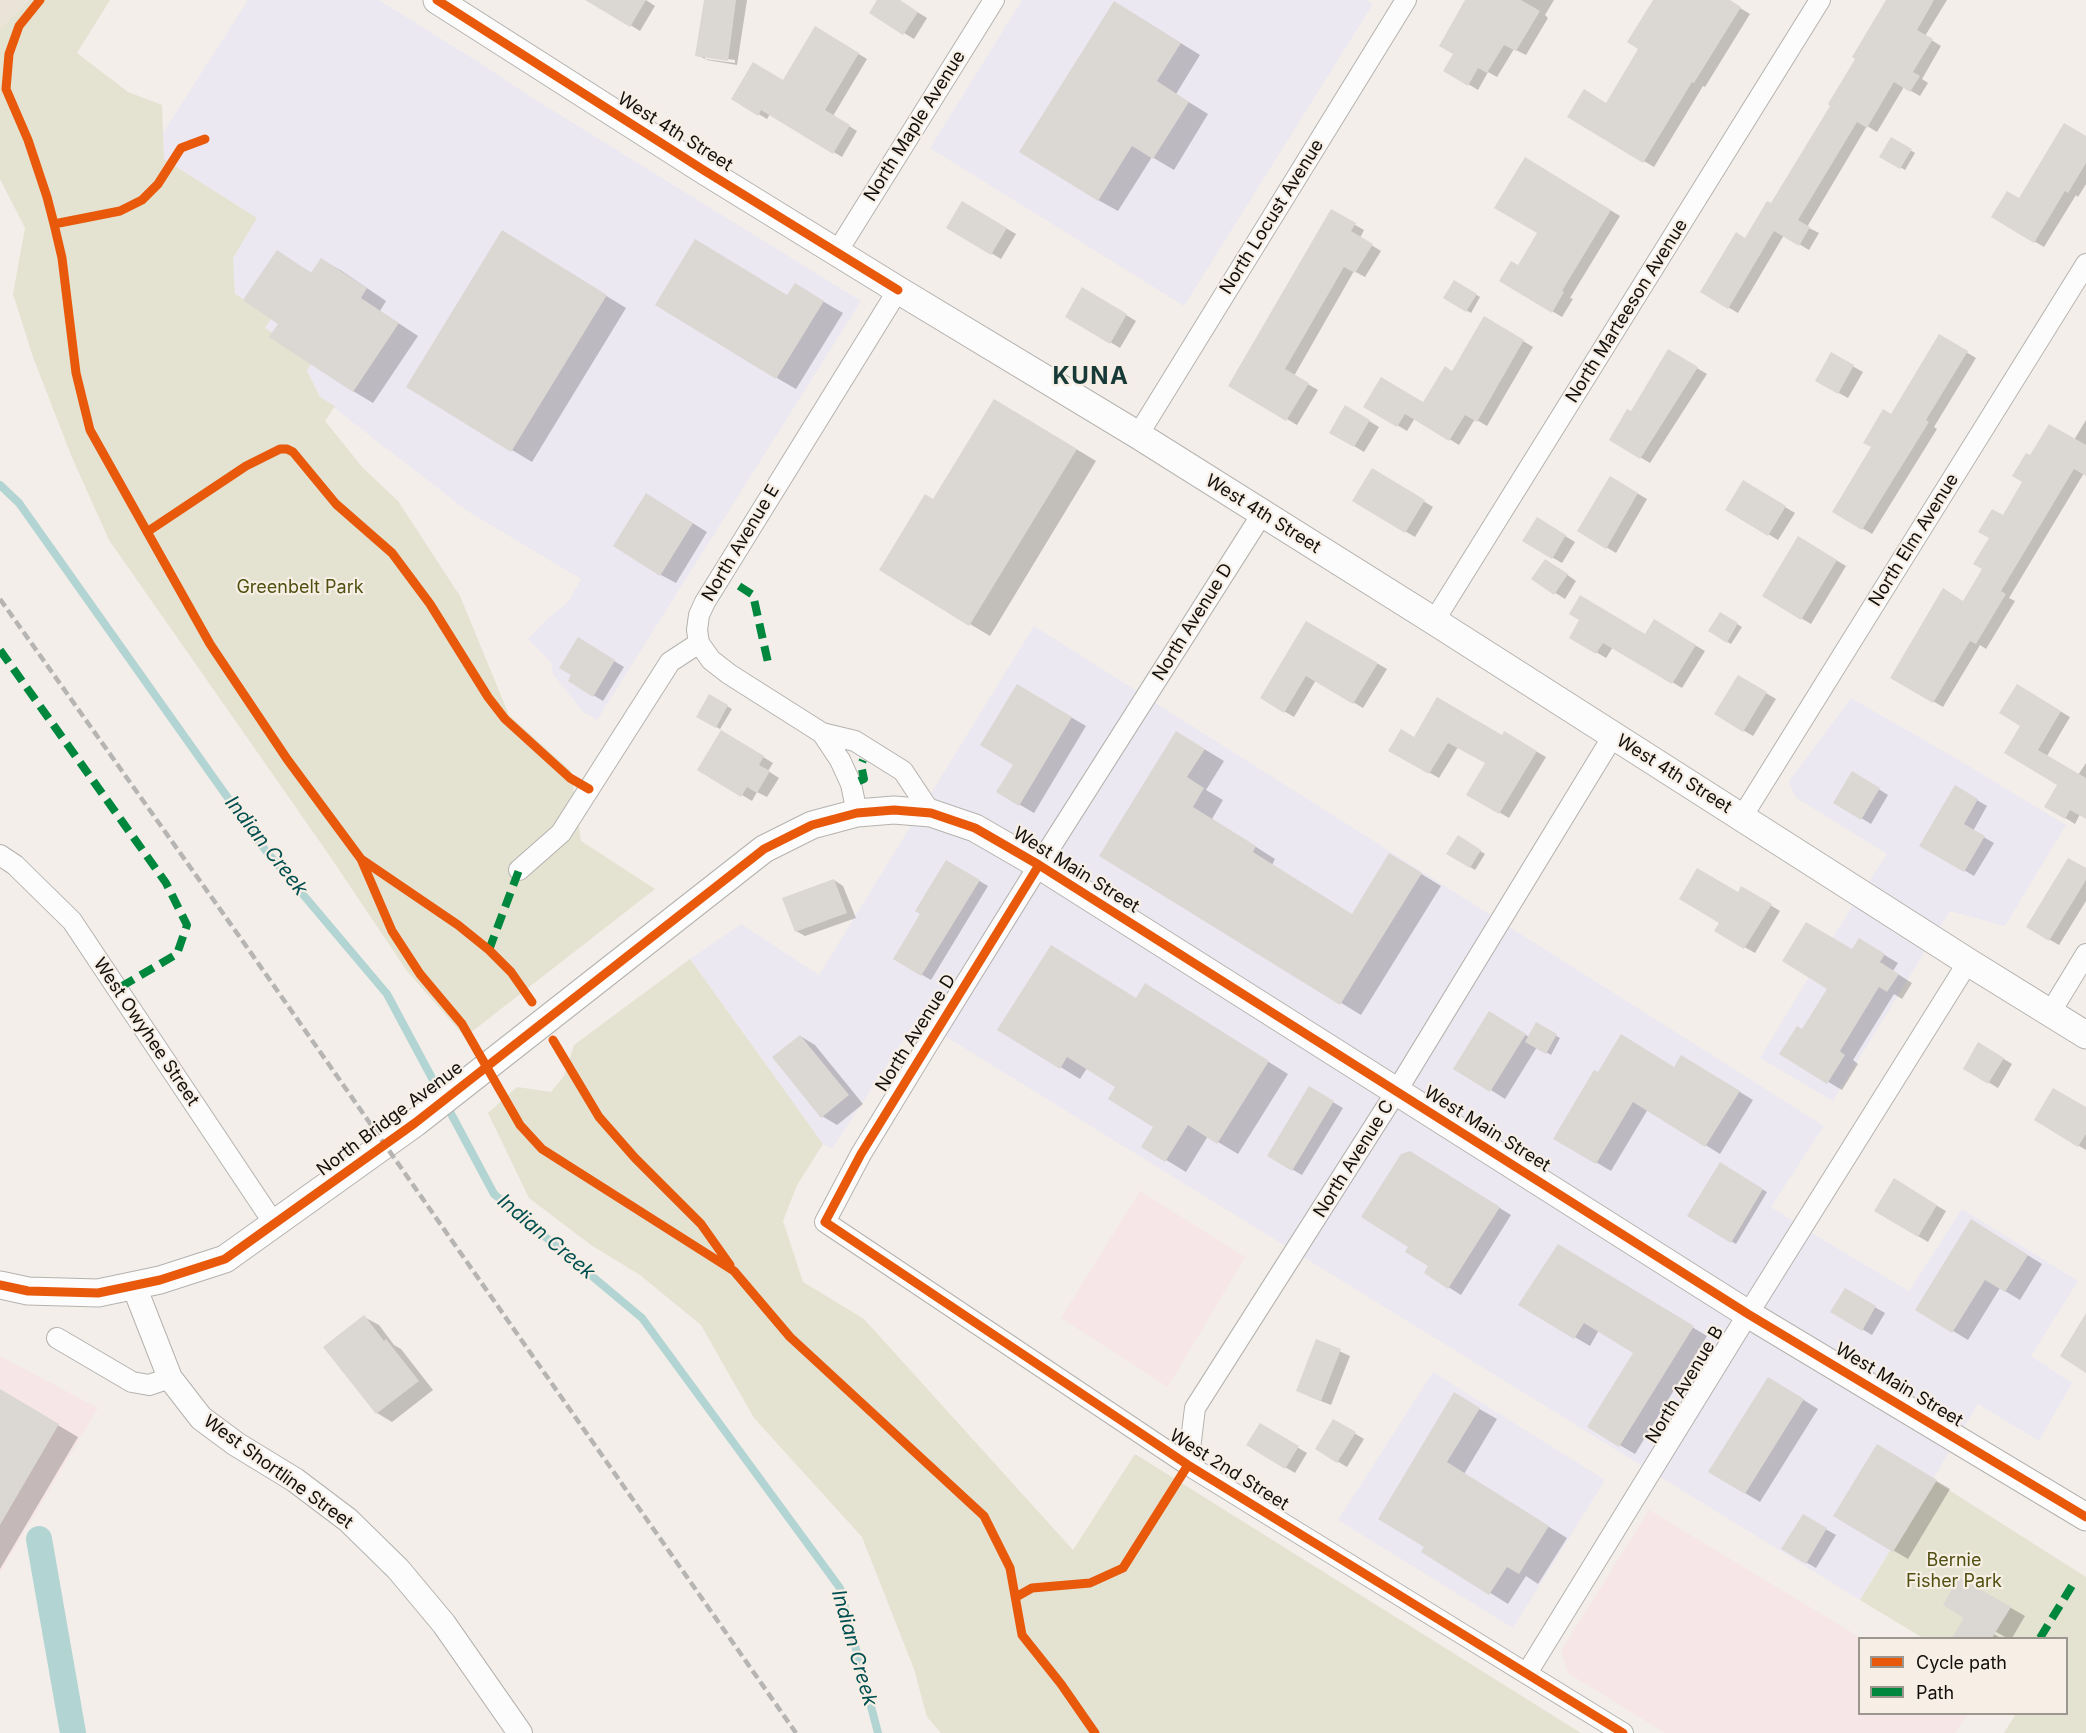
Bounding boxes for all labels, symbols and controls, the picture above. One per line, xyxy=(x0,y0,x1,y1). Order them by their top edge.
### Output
street label: North Maple Avenue xyxy=(860,47,970,205)
street label: West 4th Street xyxy=(613,88,737,176)
street label: North Locust Avenue xyxy=(1216,136,1328,298)
street label: North Marteeson Avenue xyxy=(1562,215,1692,407)
district label: KUNA xyxy=(1052,363,1130,391)
street label: West 4th Street xyxy=(1201,470,1325,558)
street label: North Elm Avenue xyxy=(1865,470,1963,610)
street label: North Avenue E xyxy=(698,481,784,605)
street label: North Avenue D xyxy=(1148,559,1238,685)
park label: Greenbelt Park xyxy=(236,577,364,599)
street label: West 4th Street xyxy=(1612,730,1736,818)
water label: Indian Creek xyxy=(220,791,312,901)
street label: West Main Street xyxy=(1009,822,1143,918)
street label: West Owyhee Street xyxy=(88,954,204,1110)
street label: North Avenue D xyxy=(871,970,961,1096)
street label: North Bridge Avenue xyxy=(313,1057,467,1181)
street label: West Main Street xyxy=(1420,1081,1554,1177)
street label: North Avenue C xyxy=(1309,1096,1399,1222)
water label: Indian Creek xyxy=(492,1189,600,1285)
street label: North Avenue B xyxy=(1641,1322,1729,1448)
street label: West Main Street xyxy=(1831,1338,1967,1432)
street label: West Shortline Street xyxy=(199,1411,357,1533)
street label: West 2nd Street xyxy=(1166,1425,1292,1515)
park label: Bernie Fisher Park xyxy=(1906,1550,2002,1592)
water label: Indian Creek xyxy=(826,1587,882,1709)
legend xyxy=(1858,1637,2068,1715)
text: Cycle path xyxy=(1916,1652,2007,1673)
text: Path xyxy=(1916,1682,1954,1703)

